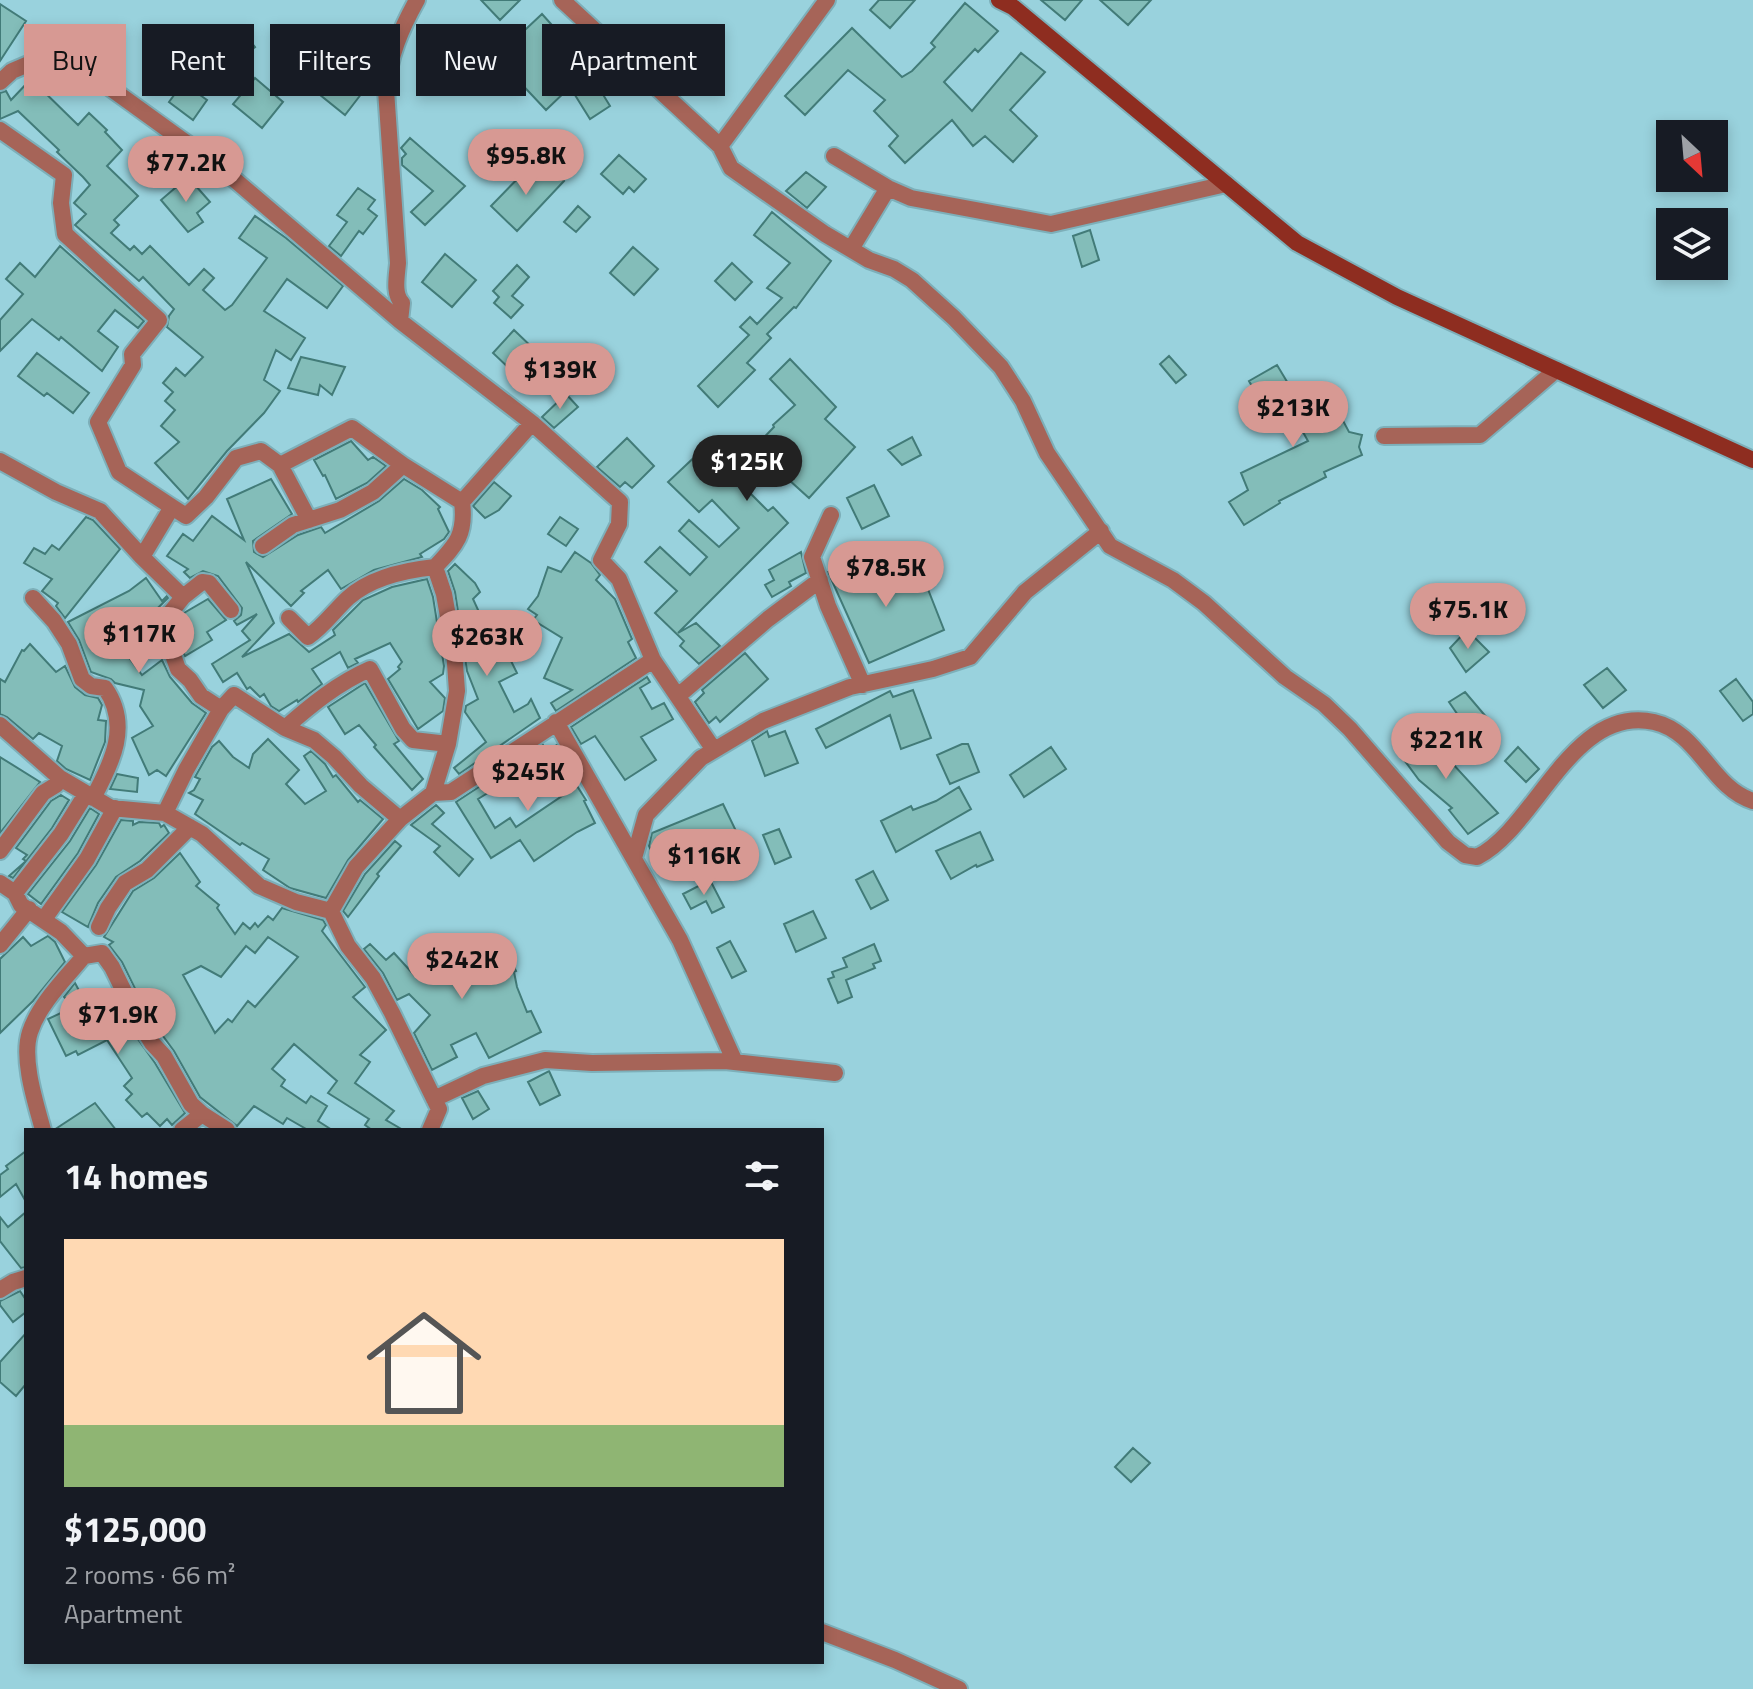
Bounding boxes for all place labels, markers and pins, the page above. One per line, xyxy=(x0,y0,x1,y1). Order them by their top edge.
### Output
pin: $95.8K xyxy=(461,129,591,197)
pin: $77.2K xyxy=(121,136,251,204)
pin: $139K xyxy=(504,343,616,411)
pin: $213K xyxy=(1237,381,1349,449)
pin: $125K xyxy=(691,435,803,503)
pin: $78.5K xyxy=(821,541,951,609)
pin: $75.1K xyxy=(1403,583,1533,651)
pin: $117K xyxy=(83,607,195,675)
pin: $263K xyxy=(431,610,543,678)
pin: $221K xyxy=(1390,713,1502,781)
pin: $245K xyxy=(472,745,584,813)
pin: $116K xyxy=(648,829,760,897)
pin: $242K xyxy=(406,933,518,1001)
pin: $71.9K xyxy=(53,988,183,1056)

